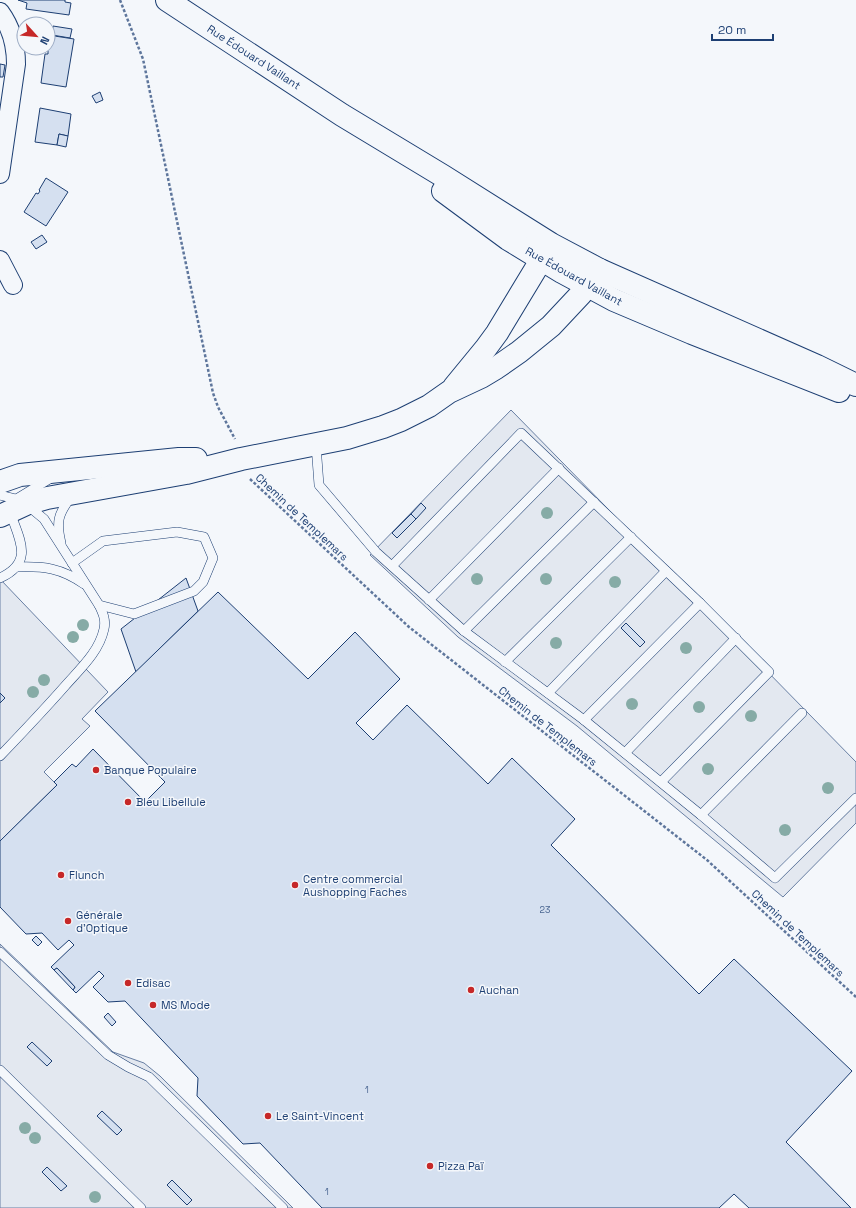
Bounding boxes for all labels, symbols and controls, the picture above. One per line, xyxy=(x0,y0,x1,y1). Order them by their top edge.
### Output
north arrow xyxy=(16,16,56,56)
scale bar xyxy=(712,16,773,42)
street label: Rue Édouard Vaillant xyxy=(205,22,303,92)
text: 20 m xyxy=(718,22,746,38)
text: N xyxy=(37,34,53,47)
street label: Rue Édouard Vaillant xyxy=(523,244,625,308)
street label: Chemin de Templemars xyxy=(253,470,351,564)
street label: Chemin de Templemars xyxy=(496,683,600,769)
place label: Banque Populaire xyxy=(104,763,197,777)
marker: Banque Populaire xyxy=(91,765,101,775)
place label: Bleu Libellule xyxy=(136,795,206,809)
marker: Bleu Libellule xyxy=(123,797,133,807)
place label: Flunch xyxy=(69,868,104,882)
marker: Flunch xyxy=(56,870,66,880)
place label: Centre commercial Aushopping Faches xyxy=(303,872,407,899)
marker: Centre commercial Aushopping Faches xyxy=(290,880,300,890)
street label: Chemin de Templemars xyxy=(749,886,847,980)
house number: 23 xyxy=(540,904,550,916)
place label: Générale d'Optique xyxy=(76,908,128,935)
marker: Générale d'Optique xyxy=(63,916,73,926)
place label: Edisac xyxy=(136,976,170,990)
marker: Edisac xyxy=(123,978,133,988)
place label: Auchan xyxy=(479,983,519,997)
marker: Auchan xyxy=(466,985,476,995)
place label: MS Mode xyxy=(161,998,210,1012)
marker: MS Mode xyxy=(148,1000,158,1010)
house number: 1 xyxy=(365,1084,369,1096)
place label: Le Saint-Vincent xyxy=(276,1109,364,1123)
marker: Le Saint-Vincent xyxy=(263,1111,273,1121)
place label: Pizza Paï xyxy=(438,1159,485,1173)
marker: Pizza Paï xyxy=(425,1161,435,1171)
house number: 1 xyxy=(325,1186,329,1198)

